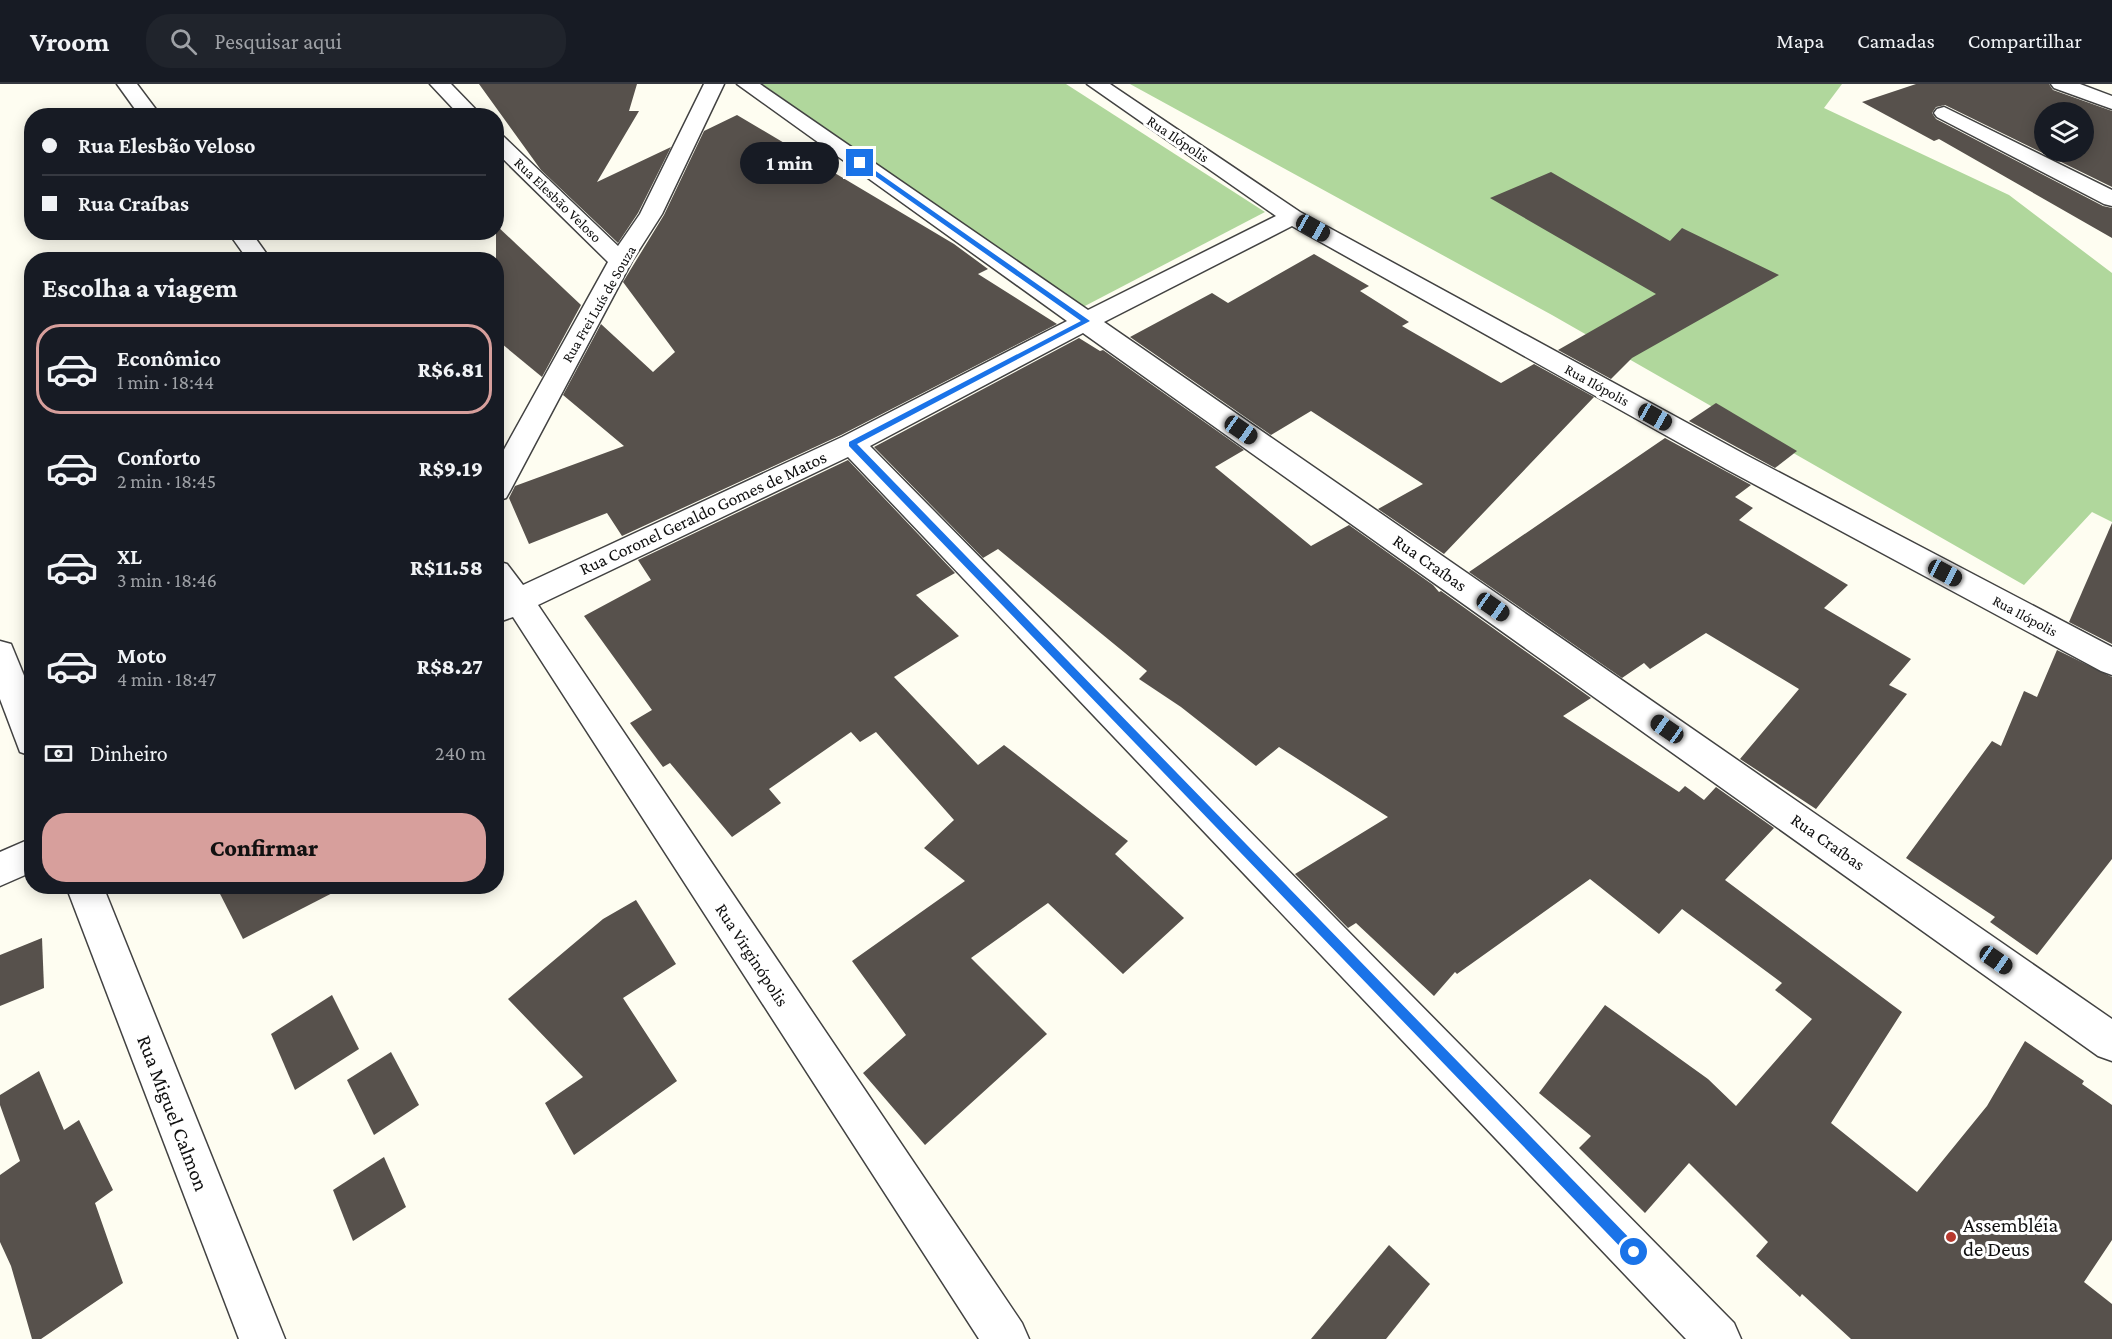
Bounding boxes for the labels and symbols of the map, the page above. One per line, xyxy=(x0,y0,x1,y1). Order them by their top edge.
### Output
street label: Rua Ilópolis xyxy=(1144,113,1212,166)
callout: 1 min xyxy=(740,142,839,184)
route end xyxy=(846,149,873,176)
street label: Rua Elesbão Veloso xyxy=(511,154,605,246)
car xyxy=(1293,211,1333,245)
street label: Rua Frei Luís de Souza xyxy=(559,243,639,365)
street label: Rua Ilópolis xyxy=(1562,361,1632,410)
car xyxy=(1635,400,1675,434)
car xyxy=(1221,412,1261,448)
street label: Rua Coronel Geraldo Gomes de Matos xyxy=(576,447,830,579)
street label: Rua Craíbas xyxy=(1389,530,1471,596)
car xyxy=(1925,557,1965,589)
car xyxy=(1473,589,1513,625)
street label: Rua Ilópolis xyxy=(1990,592,2060,641)
car xyxy=(1647,711,1687,747)
street label: Rua Craíbas xyxy=(1787,809,1869,875)
street label: Rua Virginópolis xyxy=(711,900,793,1010)
car xyxy=(1976,942,2016,978)
street label: Rua Miguel Calmon xyxy=(132,1032,214,1194)
place label: Assembléia de Deus xyxy=(1963,1213,2059,1261)
marker: Assembléia de Deus xyxy=(1944,1230,1958,1244)
route start xyxy=(1620,1238,1647,1265)

